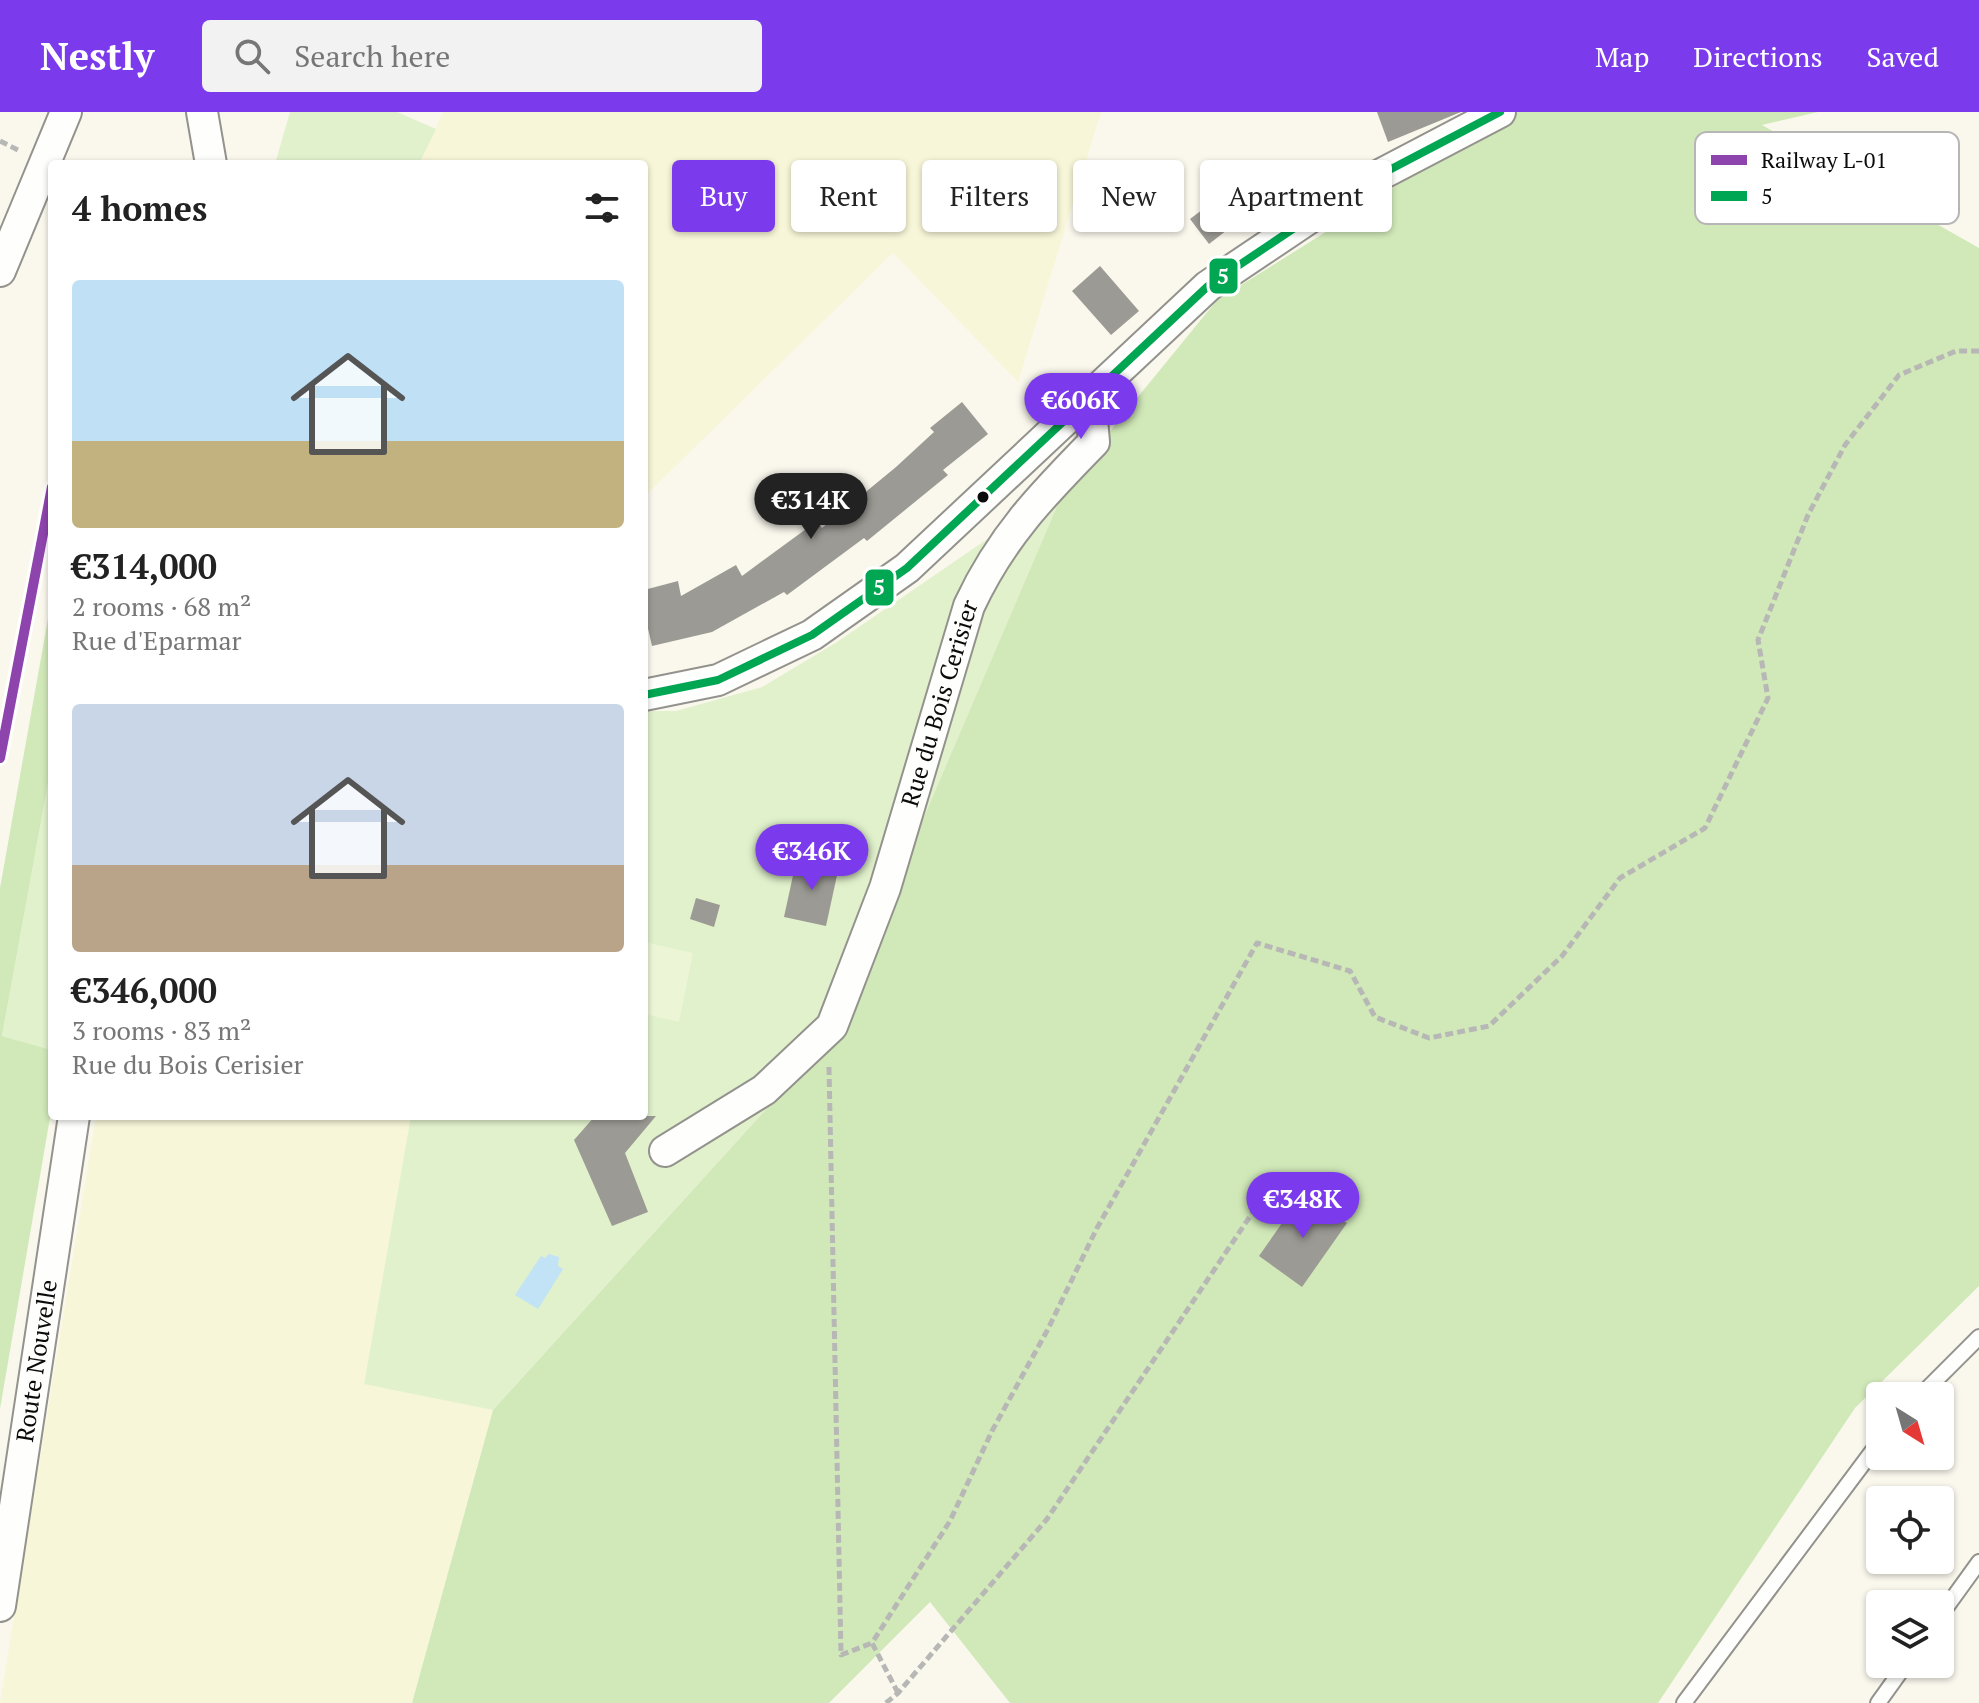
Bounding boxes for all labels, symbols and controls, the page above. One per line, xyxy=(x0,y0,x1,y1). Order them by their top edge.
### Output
search box xyxy=(202,20,762,92)
text: Nestly xyxy=(40,31,154,81)
icon: search xyxy=(230,34,274,78)
text: Search here xyxy=(294,36,450,76)
text: Map xyxy=(1595,38,1649,75)
text: Directions xyxy=(1693,38,1823,75)
text: Saved xyxy=(1867,38,1939,75)
legend xyxy=(1695,132,1959,224)
text: Railway L-01 xyxy=(1761,145,1887,174)
chip: Buy xyxy=(672,160,775,232)
chip: Rent xyxy=(791,160,906,232)
chip: Filters xyxy=(922,160,1057,232)
chip: New xyxy=(1073,160,1184,232)
chip: Apartment xyxy=(1200,160,1392,232)
text: 5 xyxy=(1761,181,1773,210)
text: 4 homes xyxy=(72,186,207,231)
icon: filters xyxy=(580,186,624,230)
line badge: 5 xyxy=(1208,257,1239,295)
text: 5 xyxy=(1217,261,1229,290)
icon: home xyxy=(276,332,420,476)
pin: €606K xyxy=(1025,373,1137,441)
text: €606K xyxy=(1042,382,1120,416)
pin: €314K xyxy=(755,473,867,541)
text: €314K xyxy=(772,482,850,516)
unlabelled marker xyxy=(975,489,991,505)
text: €314,000 xyxy=(72,544,217,589)
line badge: 5 xyxy=(864,568,895,607)
text: 5 xyxy=(873,572,885,601)
text: 2 rooms · 68 m² xyxy=(72,589,251,623)
street label: Rue du Bois Cerisier xyxy=(893,593,985,810)
text: Rue d'Eparmar xyxy=(72,623,242,657)
icon: home xyxy=(276,756,420,900)
pin: €346K xyxy=(756,824,868,892)
text: €346K xyxy=(773,833,851,867)
text: €346,000 xyxy=(72,968,217,1013)
text: 3 rooms · 83 m² xyxy=(72,1013,251,1047)
text: Rue du Bois Cerisier xyxy=(72,1047,303,1081)
pin: €348K xyxy=(1247,1172,1359,1240)
text: €348K xyxy=(1264,1181,1342,1215)
street label: Route Nouvelle xyxy=(8,1277,64,1444)
north arrow xyxy=(1866,1382,1954,1470)
map controls xyxy=(1866,1382,1954,1678)
button: locate xyxy=(1866,1486,1954,1574)
button: layers xyxy=(1866,1590,1954,1678)

